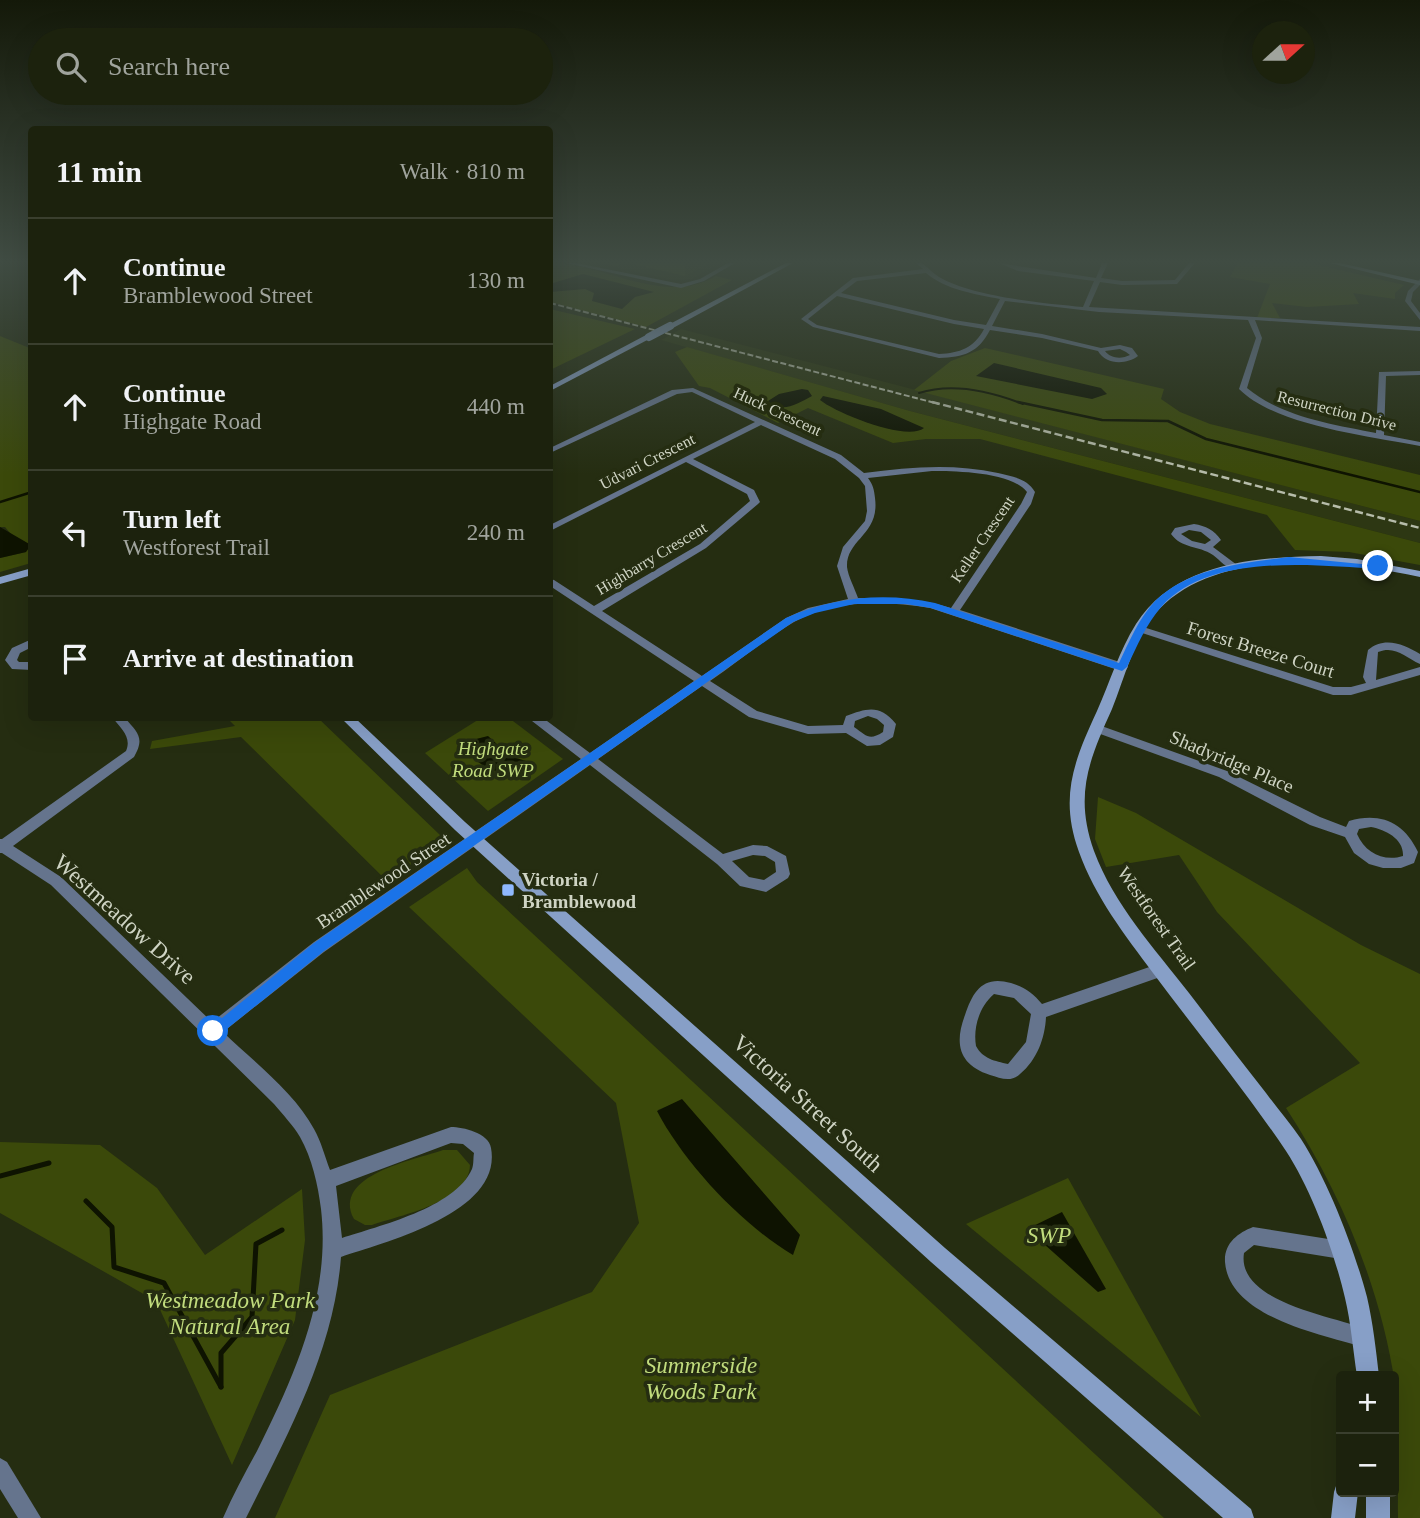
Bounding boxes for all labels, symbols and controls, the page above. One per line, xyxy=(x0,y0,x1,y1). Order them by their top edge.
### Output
north arrow xyxy=(1252,21,1315,84)
search box xyxy=(28,28,553,105)
icon: search xyxy=(52,48,90,86)
text: Search here xyxy=(108,52,230,81)
text: 11 min xyxy=(56,155,142,188)
text: Walk · 810 m xyxy=(400,159,525,184)
text: Continue xyxy=(123,253,226,282)
icon: ahead xyxy=(56,262,94,300)
text: 130 m xyxy=(467,268,525,293)
text: Bramblewood Street xyxy=(123,283,313,308)
text: Continue xyxy=(123,379,226,408)
street label: Huck Crescent xyxy=(731,384,825,439)
street label: Resurrection Drive xyxy=(1276,387,1398,434)
icon: ahead xyxy=(56,388,94,426)
text: 440 m xyxy=(467,394,525,419)
text: Highgate Road xyxy=(123,409,262,434)
street label: Udvari Crescent xyxy=(597,430,698,493)
street label: Keller Crescent xyxy=(947,493,1018,585)
text: Turn left xyxy=(123,505,221,534)
icon: left xyxy=(56,514,94,552)
street label: Highbarry Crescent xyxy=(593,518,711,599)
text: 240 m xyxy=(467,520,525,545)
text: Westforest Trail xyxy=(123,535,270,560)
route end xyxy=(1362,550,1393,581)
street label: Forest Breeze Court xyxy=(1185,617,1338,682)
icon: arrive xyxy=(56,640,94,678)
text: Arrive at destination xyxy=(123,644,354,673)
street label: Shadyridge Place xyxy=(1167,726,1297,797)
park label: Highgate Road SWP xyxy=(451,738,534,781)
street label: Bramblewood Street xyxy=(312,827,455,933)
street label: Westmeadow Drive xyxy=(49,849,200,989)
street label: Westforest Trail xyxy=(1113,863,1200,974)
place label: Victoria / Bramblewood xyxy=(522,869,636,912)
marker: Victoria / Bramblewood xyxy=(500,882,516,898)
route start xyxy=(197,1015,228,1046)
street label: Victoria Street South xyxy=(728,1030,888,1177)
park label: SWP xyxy=(1027,1223,1071,1248)
park label: Westmeadow Park Natural Area xyxy=(145,1288,316,1339)
park label: Summerside Woods Park xyxy=(645,1353,757,1404)
map controls xyxy=(1336,1371,1399,1497)
button: + xyxy=(1336,1371,1399,1434)
button: − xyxy=(1336,1434,1399,1497)

